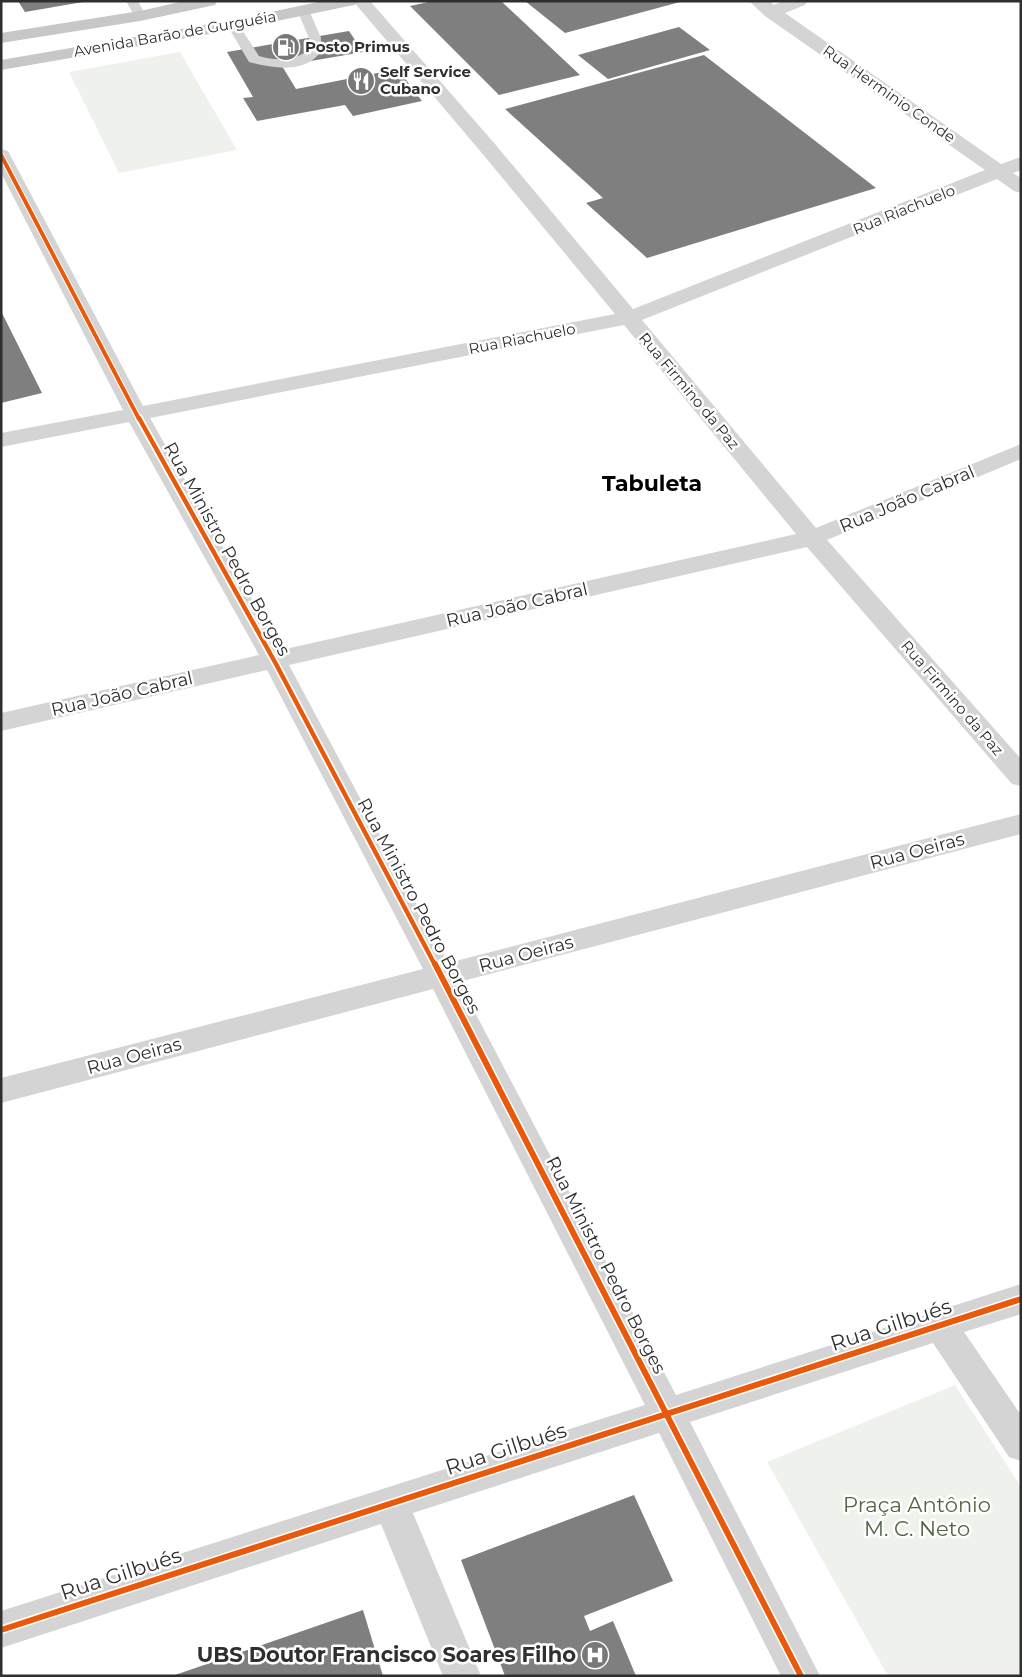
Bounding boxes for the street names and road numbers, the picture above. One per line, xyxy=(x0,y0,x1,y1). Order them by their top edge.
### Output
street label: Avenida Barão de Gurguéia xyxy=(72,6,278,61)
street label: Rua Herminio Conde xyxy=(819,41,959,147)
street label: Rua Riachuelo xyxy=(850,180,958,239)
street label: Rua Riachuelo xyxy=(467,319,577,358)
street label: Rua Firmino da Paz xyxy=(635,328,744,453)
street label: Rua Ministro Pedro Borges xyxy=(159,438,295,660)
street label: Rua João Cabral xyxy=(836,461,978,537)
street label: Rua João Cabral xyxy=(444,578,590,632)
street label: Rua Firmino da Paz xyxy=(897,636,1008,759)
street label: Rua João Cabral xyxy=(49,667,195,721)
street label: Rua Ministro Pedro Borges xyxy=(353,794,485,1018)
street label: Rua Oeiras xyxy=(867,828,967,874)
street label: Rua Oeiras xyxy=(476,931,576,977)
street label: Rua Oeiras xyxy=(84,1033,184,1079)
street label: Rua Ministro Pedro Borges xyxy=(541,1153,671,1378)
street label: Rua Gilbués xyxy=(827,1293,955,1356)
street label: Rua Gilbués xyxy=(442,1417,570,1480)
street label: Rua Gilbués xyxy=(57,1542,185,1605)

